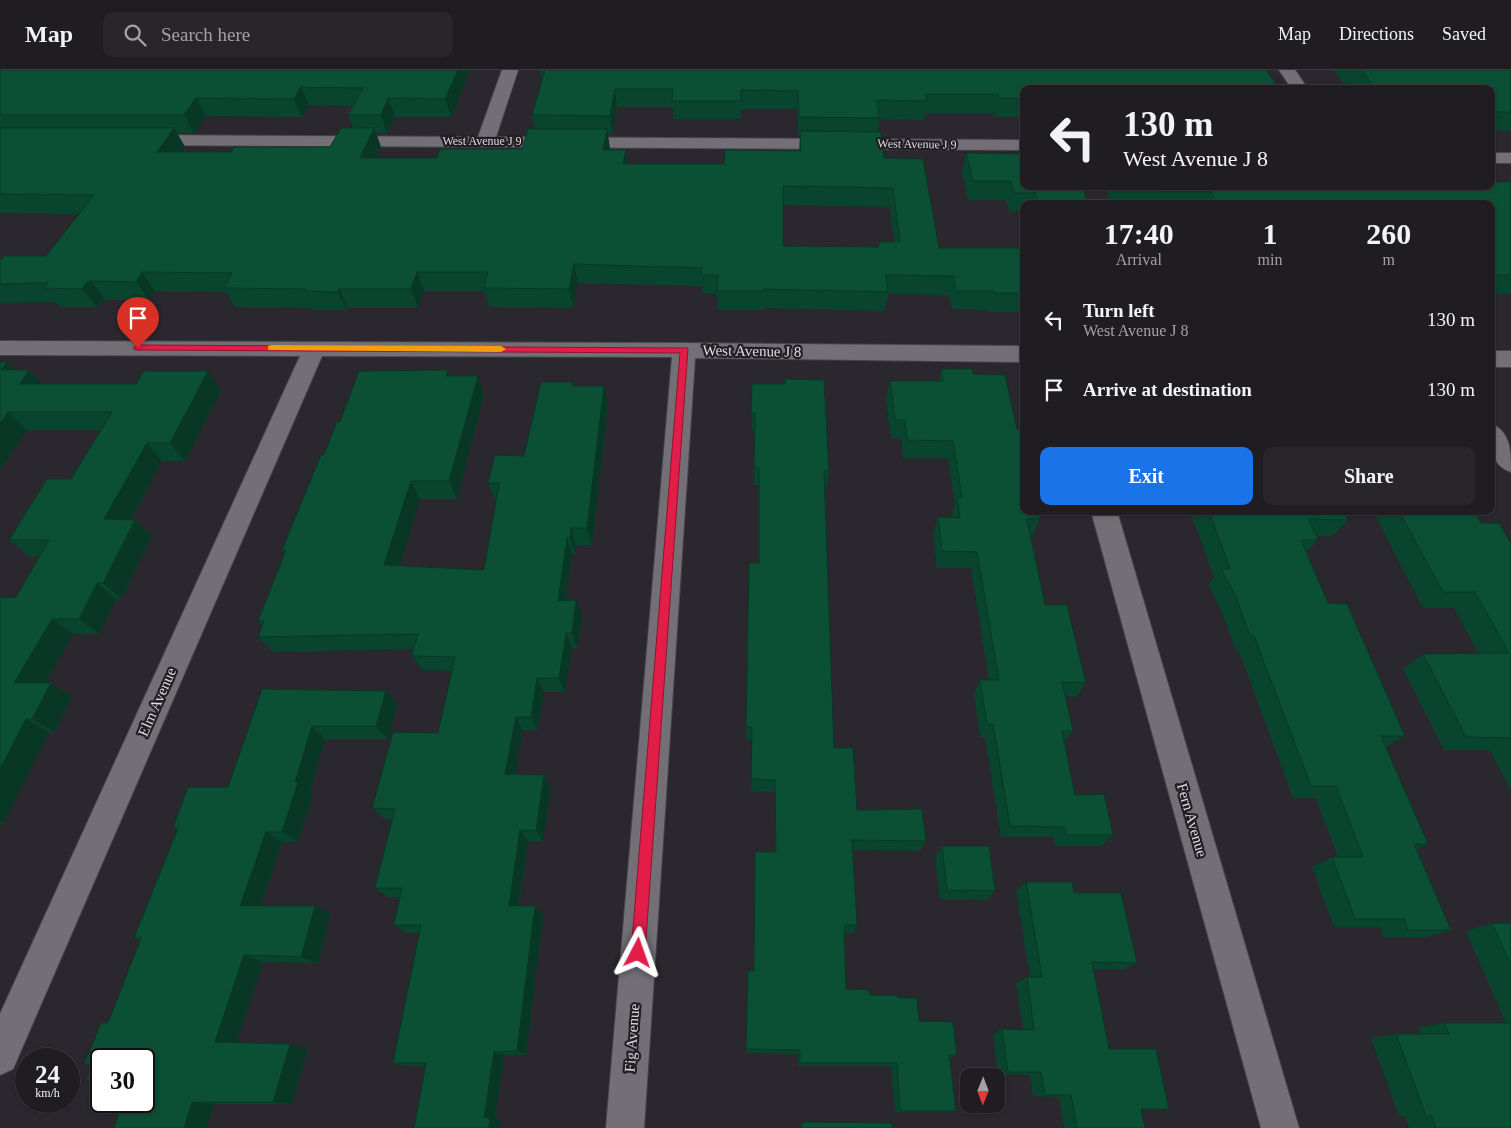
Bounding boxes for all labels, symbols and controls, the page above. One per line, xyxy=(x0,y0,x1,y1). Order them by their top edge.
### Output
search box xyxy=(103,12,453,57)
text: Map xyxy=(25,21,73,47)
icon: search xyxy=(121,21,149,49)
text: Search here xyxy=(161,24,250,45)
text: Map xyxy=(1278,24,1311,44)
text: Directions xyxy=(1339,24,1414,44)
text: Saved xyxy=(1442,24,1486,44)
icon: left xyxy=(1040,105,1105,170)
text: 130 m xyxy=(1123,105,1213,144)
street label: West Avenue J 9 xyxy=(442,134,522,148)
street label: West Avenue J 9 xyxy=(877,136,957,152)
text: West Avenue J 8 xyxy=(1123,146,1268,171)
text: 17:40 xyxy=(1104,217,1174,250)
text: 1 xyxy=(1262,217,1277,250)
text: 260 xyxy=(1366,217,1411,250)
text: Arrival xyxy=(1116,251,1162,268)
text: min xyxy=(1258,251,1282,268)
text: m xyxy=(1382,251,1395,268)
pin xyxy=(117,297,159,348)
text: Turn left xyxy=(1083,300,1155,321)
icon: arrive xyxy=(124,304,152,332)
icon: left xyxy=(1040,306,1068,334)
text: 130 m xyxy=(1427,309,1475,330)
text: West Avenue J 8 xyxy=(1083,322,1189,339)
street label: West Avenue J 8 xyxy=(702,342,802,360)
icon: arrive xyxy=(1040,376,1068,404)
text: Arrive at destination xyxy=(1083,379,1252,400)
text: 130 m xyxy=(1427,379,1475,400)
button: Exit xyxy=(1040,447,1253,505)
button: Share xyxy=(1263,447,1475,505)
street label: Elm Avenue xyxy=(135,665,179,739)
street label: Fern Avenue xyxy=(1174,781,1210,859)
position arrow xyxy=(611,926,663,978)
street label: Fig Avenue xyxy=(622,1003,642,1073)
speed limit sign: 30 xyxy=(90,1048,155,1113)
text: 24 xyxy=(35,1061,60,1088)
north arrow xyxy=(960,1068,1005,1112)
map controls xyxy=(960,1068,1005,1113)
text: km/h xyxy=(35,1086,60,1100)

